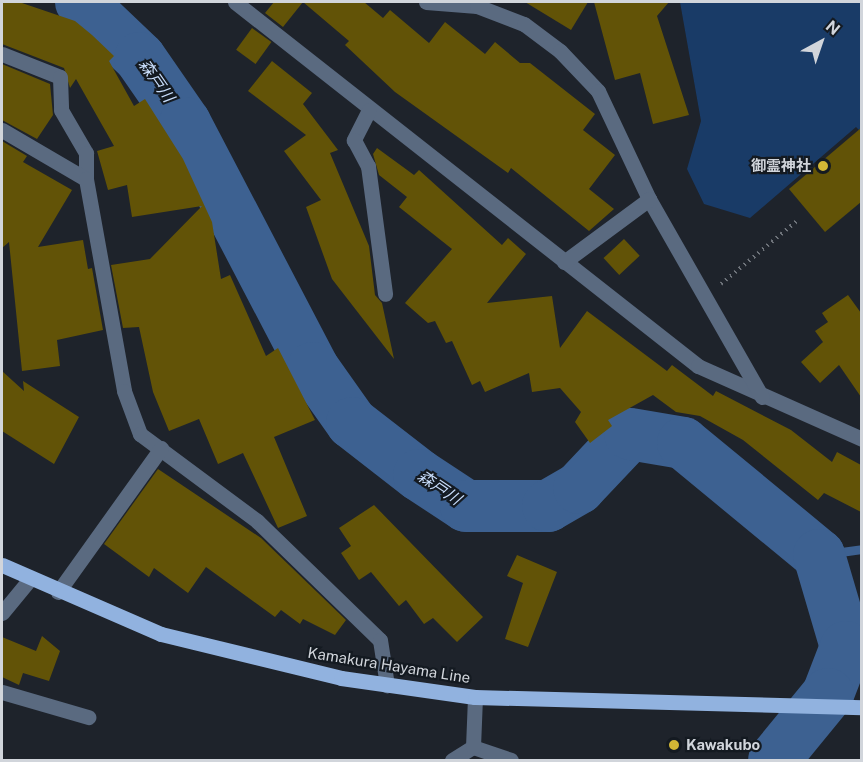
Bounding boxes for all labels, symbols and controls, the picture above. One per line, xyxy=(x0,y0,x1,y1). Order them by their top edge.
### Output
north arrow xyxy=(791,12,851,72)
text: N xyxy=(822,17,844,39)
water label: 森戸川 xyxy=(134,56,178,106)
place label: 御霊神社 xyxy=(751,157,811,175)
marker: 御霊神社 xyxy=(816,159,830,173)
water label: 森戸川 xyxy=(414,467,464,509)
street label: Kamakura Hayama Line xyxy=(306,643,472,687)
place label: Kawakubo xyxy=(686,736,760,754)
marker: Kawakubo xyxy=(667,738,681,752)

